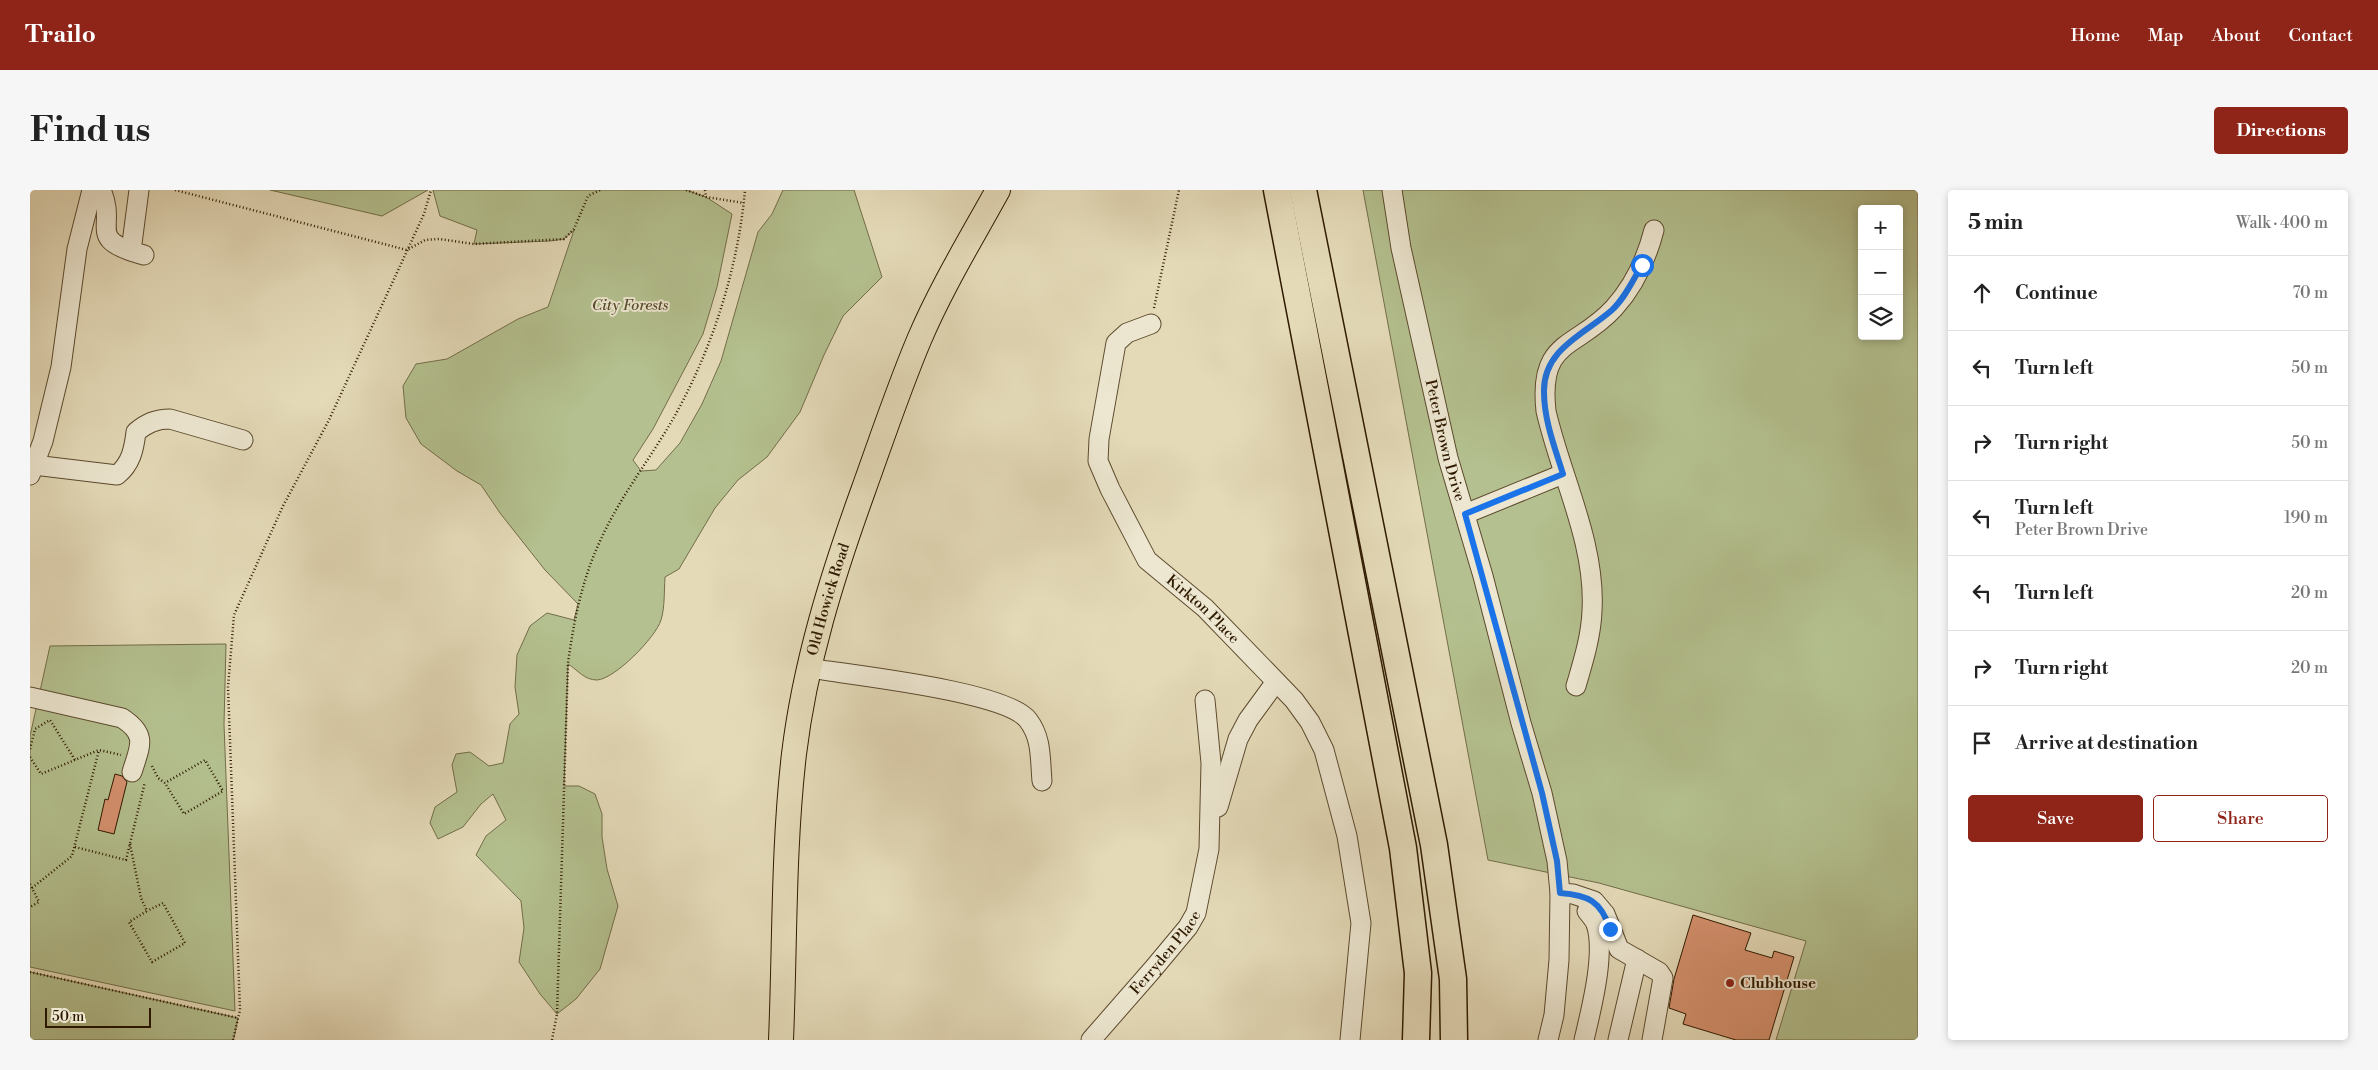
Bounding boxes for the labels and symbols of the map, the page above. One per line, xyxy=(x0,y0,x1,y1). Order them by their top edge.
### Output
route start xyxy=(1631,254,1654,277)
park label: City Forests xyxy=(592,296,669,315)
street label: Peter Brown Drive xyxy=(1421,378,1469,504)
street label: Old Howick Road xyxy=(803,540,854,658)
street label: Kirkton Place xyxy=(1162,571,1243,648)
street label: Ferryden Place xyxy=(1126,907,1205,999)
route end xyxy=(1599,918,1622,941)
place label: Clubhouse xyxy=(1740,974,1816,993)
marker: Clubhouse xyxy=(1724,977,1736,989)
scale bar xyxy=(45,1005,151,1028)

